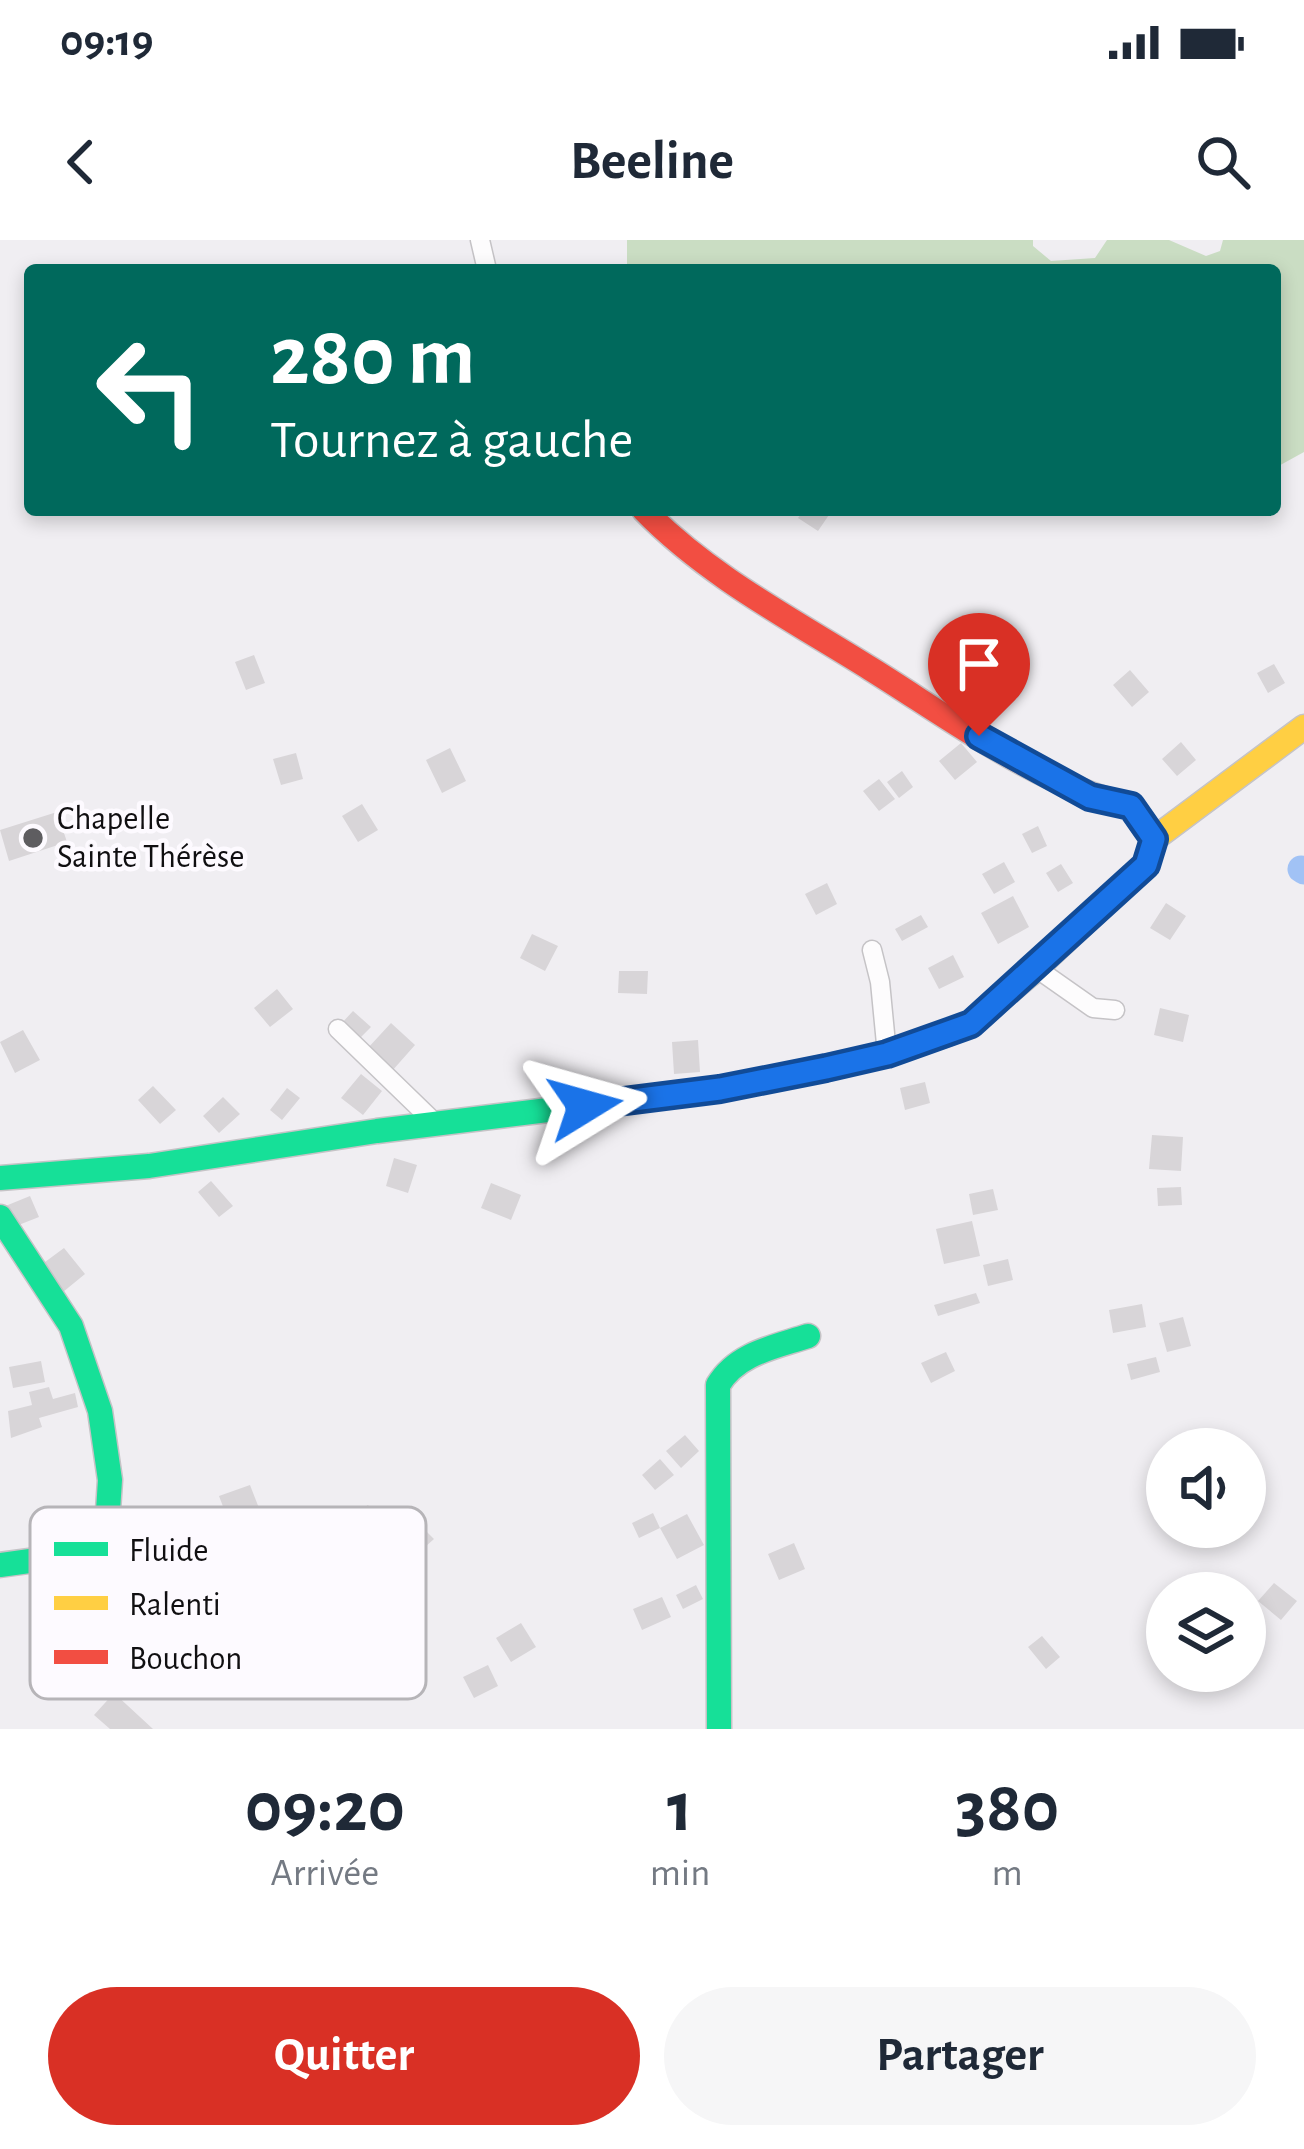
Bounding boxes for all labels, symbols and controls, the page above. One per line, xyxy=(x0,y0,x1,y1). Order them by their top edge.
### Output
text: 09:19 xyxy=(60,19,153,64)
icon: back xyxy=(48,129,114,195)
icon: search xyxy=(1190,129,1256,195)
text: Beeline xyxy=(570,135,734,189)
icon: left xyxy=(72,312,228,468)
text: 280 m xyxy=(270,316,475,400)
text: Tournez à gauche xyxy=(270,414,633,468)
pin xyxy=(928,613,1030,736)
icon: arrive xyxy=(946,631,1012,697)
place label: Chapelle Sainte Thérèse xyxy=(57,803,244,874)
marker: Chapelle Sainte Thérèse xyxy=(20,825,46,851)
position arrow xyxy=(522,1043,648,1169)
map controls xyxy=(1146,1428,1266,1692)
button: sound xyxy=(1146,1428,1266,1548)
legend xyxy=(30,1507,426,1699)
text: Fluide xyxy=(129,1535,209,1568)
button: layers xyxy=(1146,1572,1266,1692)
text: Ralenti xyxy=(129,1589,221,1622)
text: Bouchon xyxy=(129,1643,242,1676)
text: 09:20 xyxy=(245,1772,405,1844)
text: 1 xyxy=(667,1772,693,1844)
text: 380 xyxy=(955,1772,1059,1844)
text: Arrivée xyxy=(271,1854,379,1893)
text: min xyxy=(650,1854,710,1893)
text: m xyxy=(992,1854,1023,1893)
button: Quitter xyxy=(48,1987,640,2125)
button: Partager xyxy=(664,1987,1256,2125)

